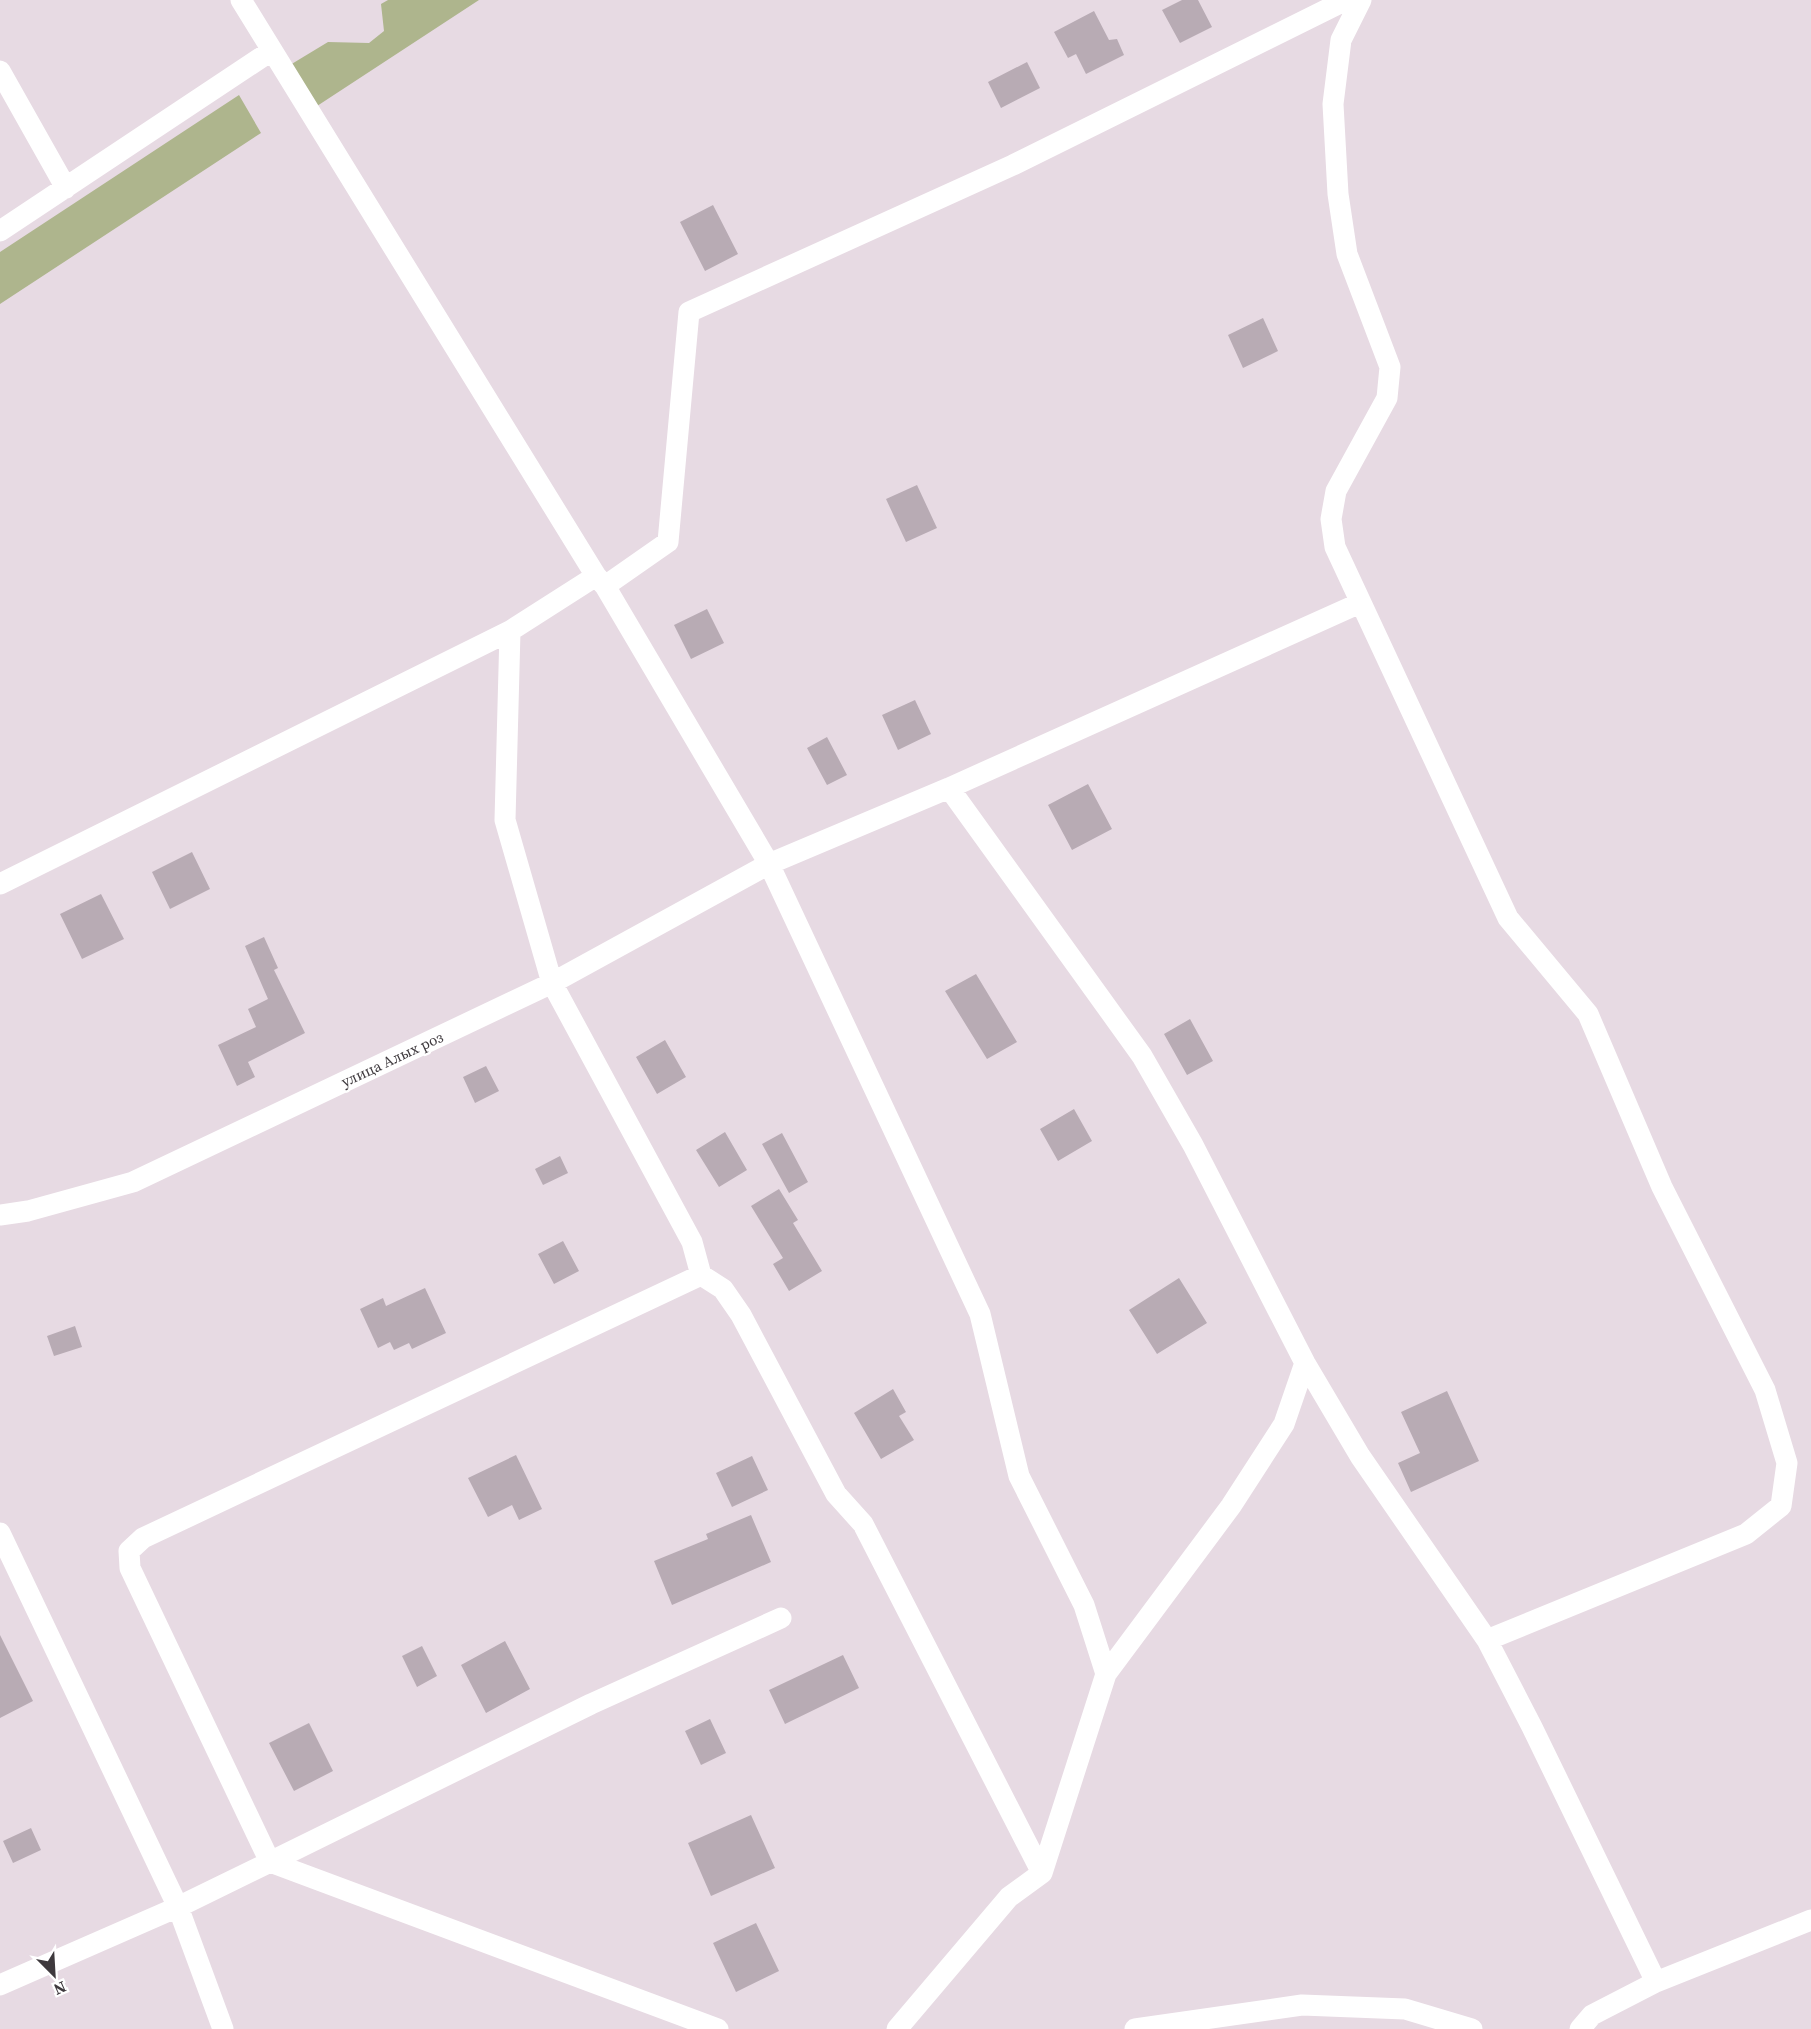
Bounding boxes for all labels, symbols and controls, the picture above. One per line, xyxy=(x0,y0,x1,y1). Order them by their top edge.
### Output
street label: улица Алых роз xyxy=(338,1026,446,1092)
north arrow xyxy=(24,1945,84,2005)
text: N xyxy=(50,1976,70,2001)

